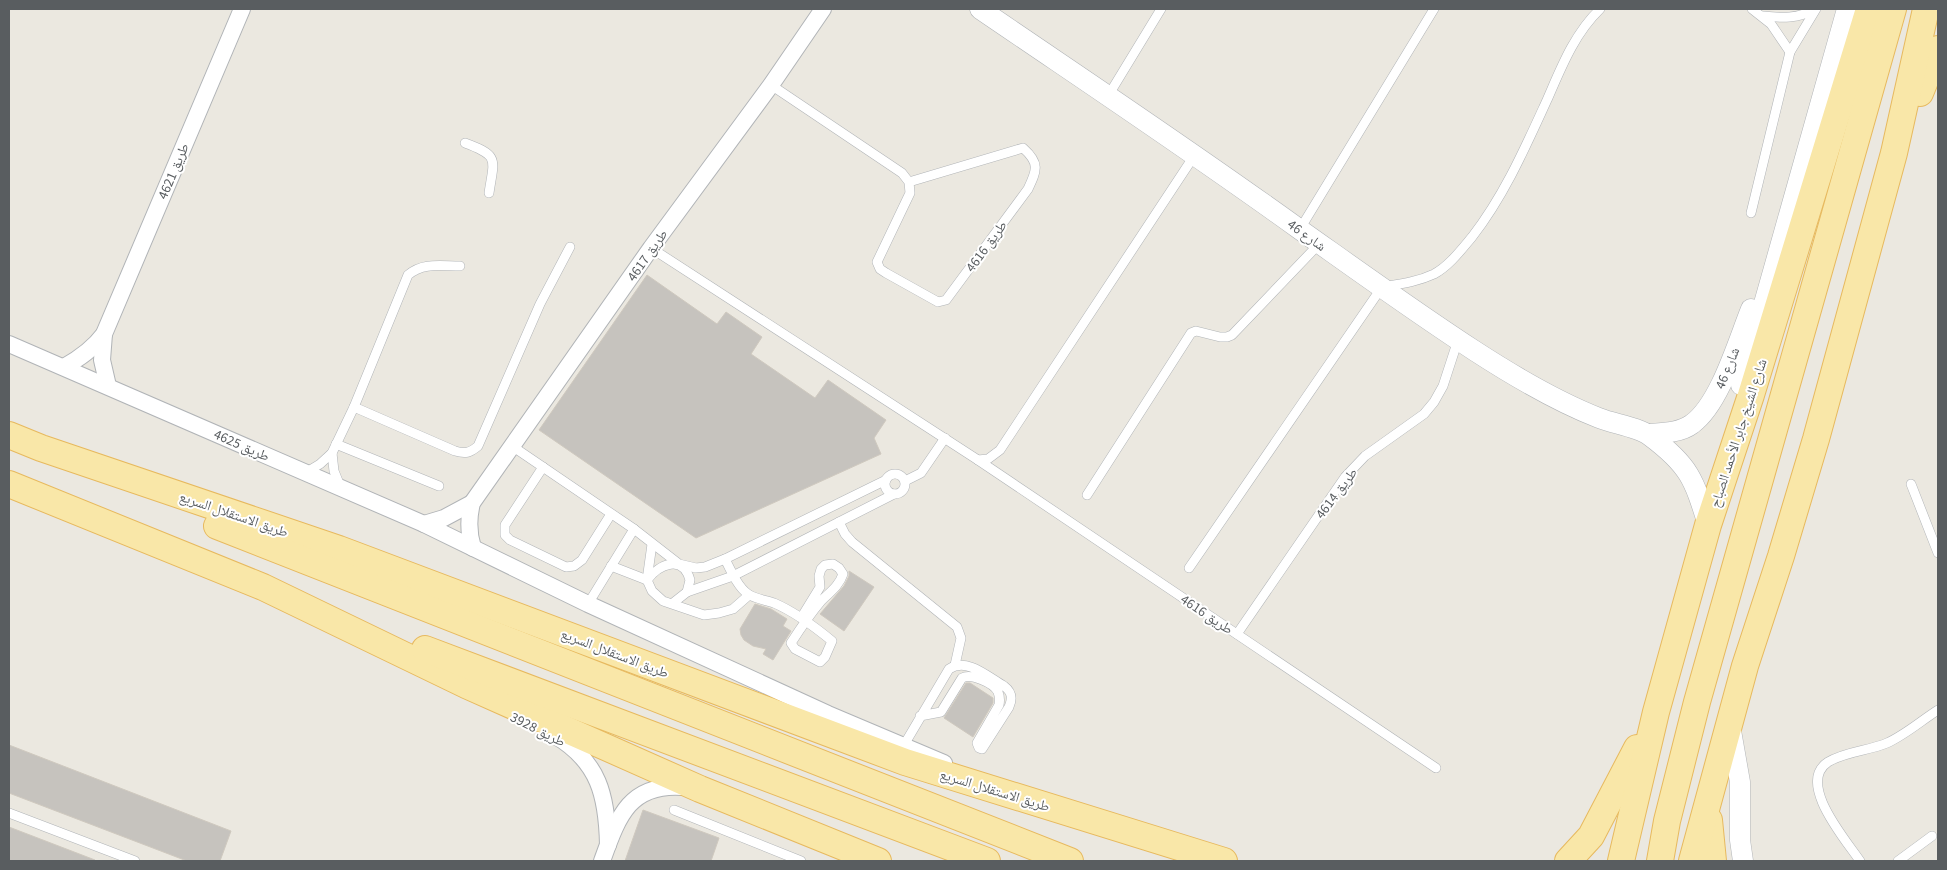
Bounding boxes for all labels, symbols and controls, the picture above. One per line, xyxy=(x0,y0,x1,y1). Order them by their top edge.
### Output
street label: طريق 4621 xyxy=(153,140,195,203)
street label: شارع 46 xyxy=(1283,215,1330,257)
street label: طريق 4616 xyxy=(961,217,1012,276)
street label: طريق 4617 xyxy=(623,226,673,286)
street label: شارع 46 xyxy=(1711,345,1745,392)
street label: شارع الشيخ جابر الأحمد الصباح xyxy=(1705,356,1772,510)
street label: طريق 4625 xyxy=(210,425,273,467)
street label: طريق 4614 xyxy=(1311,464,1363,523)
street label: طريق الاستقلال السريع xyxy=(176,487,291,543)
street label: طريق 4616 xyxy=(1176,590,1237,640)
street label: طريق الاستقلال السريع xyxy=(558,624,672,684)
street label: طريق 3928 xyxy=(507,708,569,752)
street label: طريق الاستقلال السريع xyxy=(937,765,1052,817)

